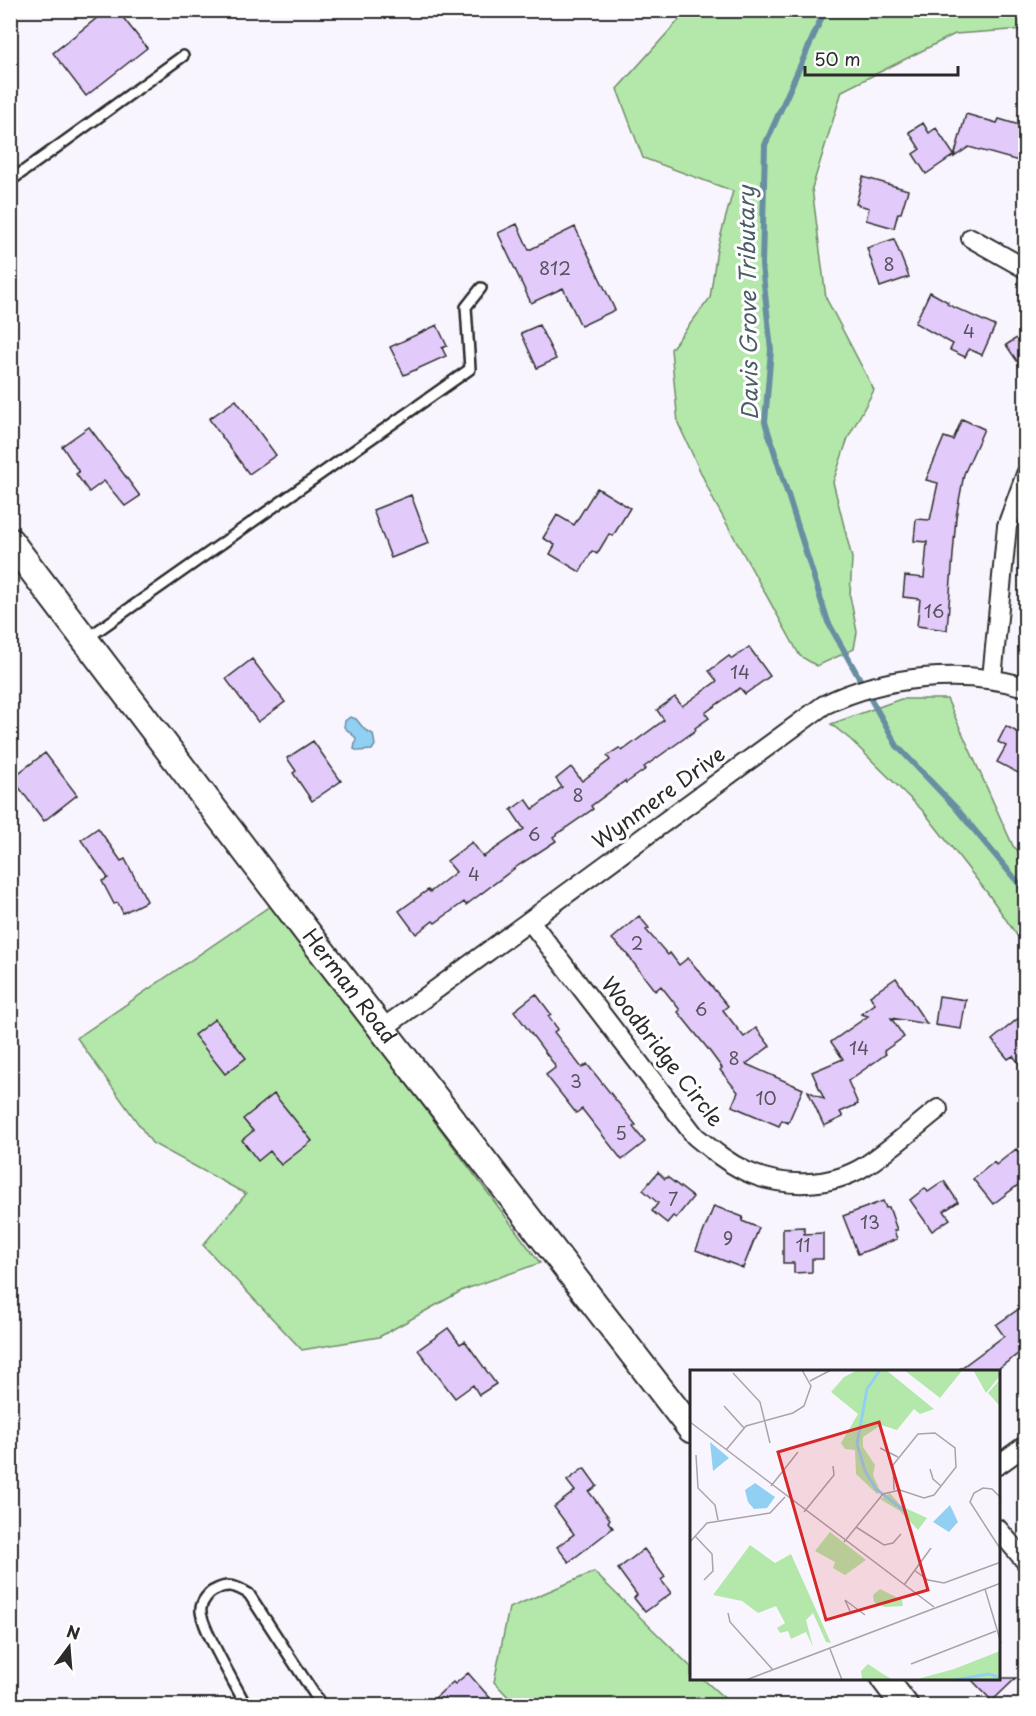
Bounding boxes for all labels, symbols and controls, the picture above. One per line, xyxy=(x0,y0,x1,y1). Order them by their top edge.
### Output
scale bar xyxy=(805,39,958,77)
text: 50 m xyxy=(814,45,861,72)
water label: Davis Grove Tributary xyxy=(728,184,765,420)
house number: 8 xyxy=(883,250,895,277)
house number: 812 xyxy=(539,254,571,281)
house number: 4 xyxy=(963,317,975,344)
house number: 16 xyxy=(924,597,944,624)
house number: 14 xyxy=(730,658,750,685)
street label: Wynmere Drive xyxy=(585,737,731,856)
house number: 8 xyxy=(572,781,584,808)
house number: 6 xyxy=(528,820,540,847)
house number: 4 xyxy=(468,860,480,887)
street label: Herman Road xyxy=(296,921,406,1050)
house number: 2 xyxy=(631,929,643,956)
street label: Woodbridge Circle xyxy=(595,969,733,1133)
house number: 6 xyxy=(695,995,707,1022)
house number: 14 xyxy=(849,1034,869,1061)
house number: 8 xyxy=(728,1044,740,1071)
house number: 3 xyxy=(570,1067,582,1094)
house number: 10 xyxy=(755,1084,777,1111)
house number: 5 xyxy=(615,1119,627,1146)
house number: 7 xyxy=(668,1185,678,1212)
house number: 13 xyxy=(860,1208,880,1235)
house number: 9 xyxy=(723,1224,733,1251)
house number: 11 xyxy=(795,1231,811,1258)
inset map xyxy=(690,1370,1000,1680)
north arrow xyxy=(39,1617,99,1677)
text: N xyxy=(64,1618,83,1645)

